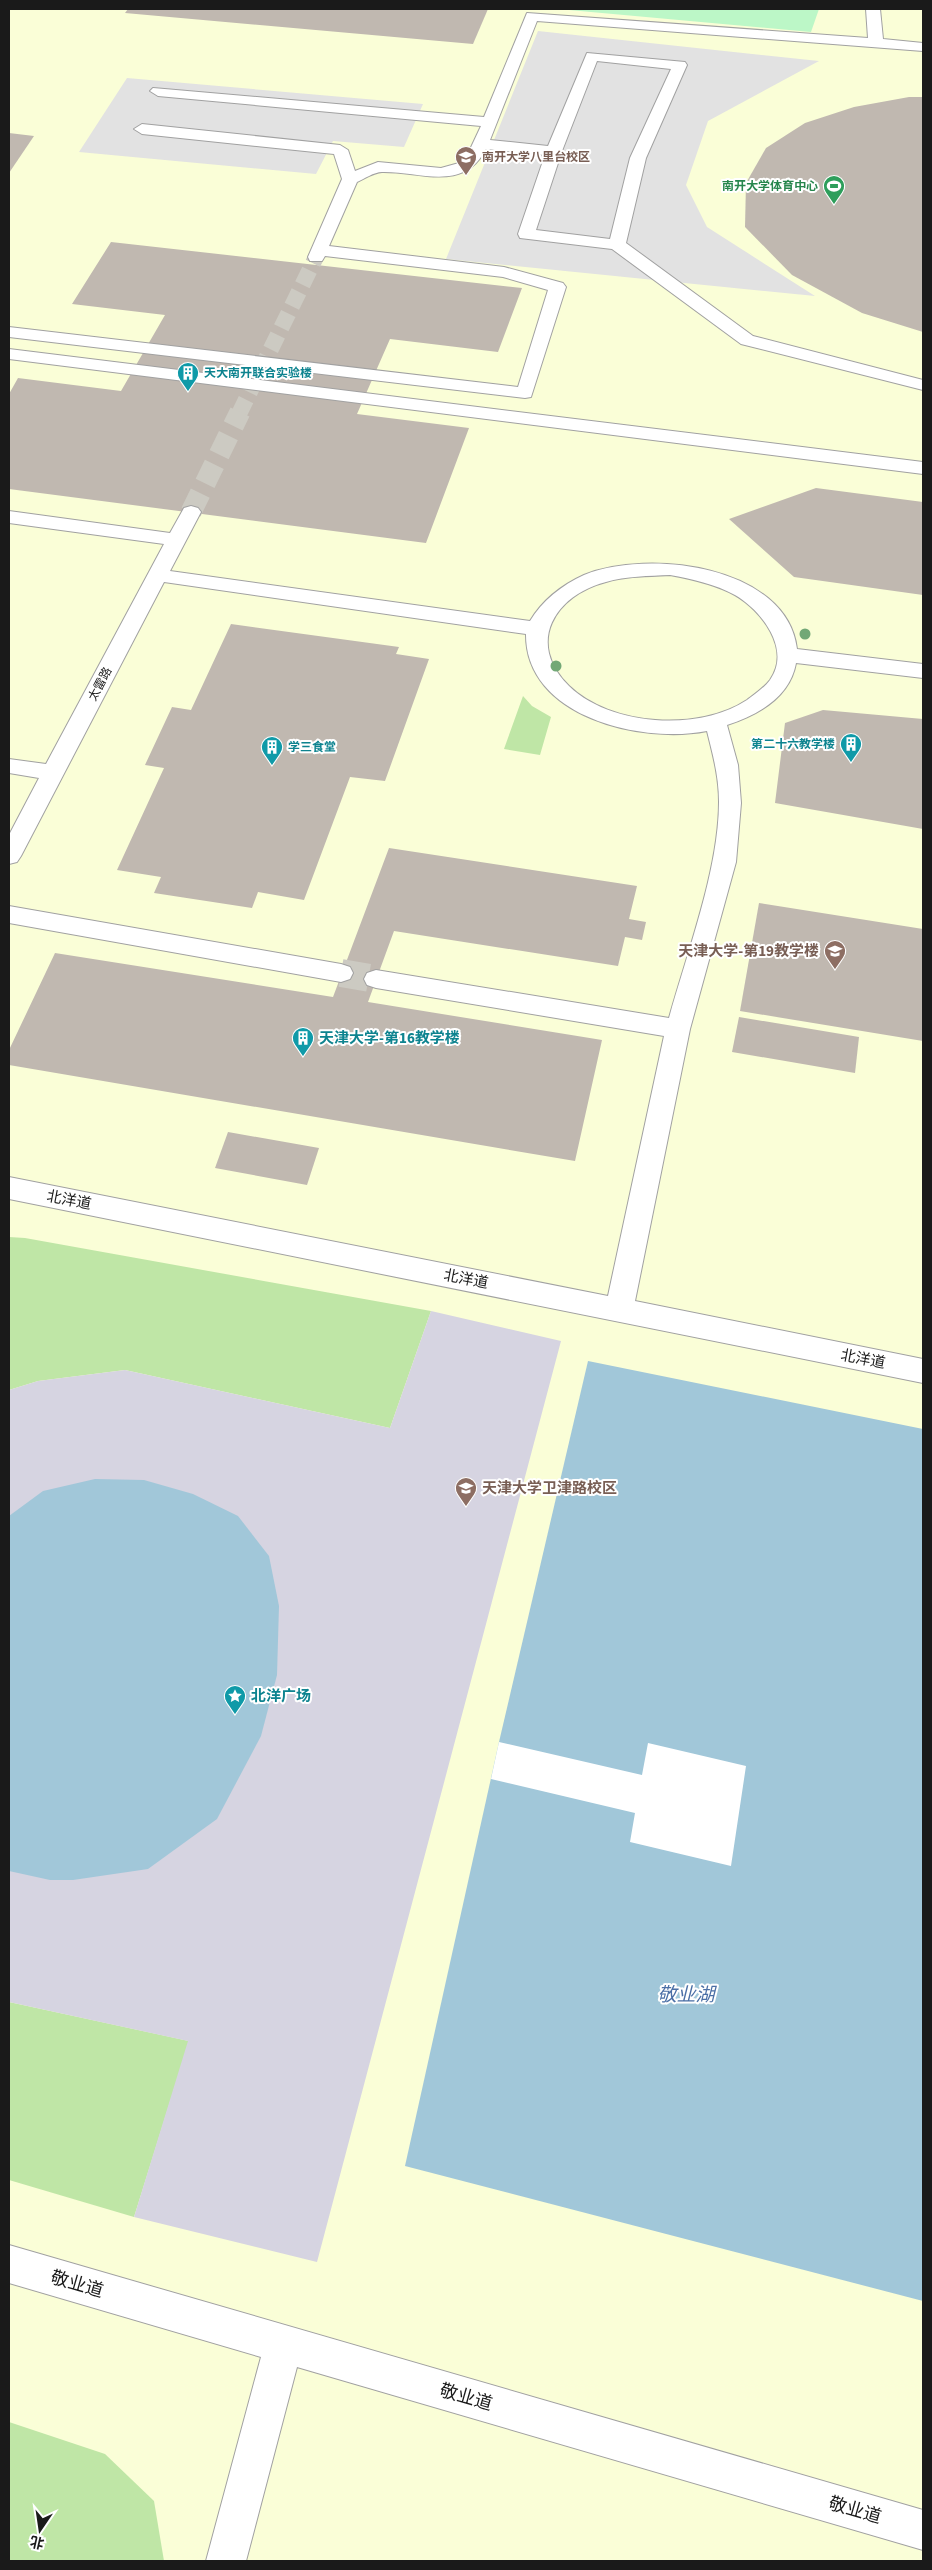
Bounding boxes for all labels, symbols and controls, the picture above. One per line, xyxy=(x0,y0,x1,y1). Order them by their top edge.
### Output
school or university icon: 南开大学八里台校区 xyxy=(454,145,478,176)
place label: 南开大学八里台校区 xyxy=(482,149,590,166)
sports icon: 南开大学体育中心 xyxy=(822,174,846,205)
place label: 南开大学体育中心 xyxy=(722,178,818,195)
building icon: 天大南开联合实验楼 xyxy=(176,361,200,392)
place label: 天大南开联合实验楼 xyxy=(204,365,312,382)
street label: 太雷路 xyxy=(84,664,116,704)
building icon: 第二十六教学楼 xyxy=(839,732,863,763)
building icon: 学三食堂 xyxy=(260,735,284,766)
place label: 第二十六教学楼 xyxy=(751,736,835,753)
place label: 学三食堂 xyxy=(288,739,336,756)
school or university icon: 天津大学-第19教学楼 xyxy=(823,939,847,970)
place label: 天津大学-第19教学楼 xyxy=(678,941,819,962)
building icon: 天津大学-第16教学楼 xyxy=(291,1026,315,1057)
place label: 天津大学-第16教学楼 xyxy=(319,1028,460,1049)
street label: 北洋道 xyxy=(45,1186,93,1215)
street label: 北洋道 xyxy=(442,1265,490,1294)
street label: 北洋道 xyxy=(839,1345,887,1374)
school or university icon: 天津大学卫津路校区 xyxy=(454,1476,478,1507)
place label: 天津大学卫津路校区 xyxy=(482,1478,617,1499)
place icon: 北洋广场 xyxy=(223,1684,247,1715)
place label: 北洋广场 xyxy=(251,1686,311,1707)
water label: 敬业湖 xyxy=(657,1982,717,2009)
street label: 敬业道 xyxy=(47,2265,106,2304)
street label: 敬业道 xyxy=(436,2378,495,2417)
street label: 敬业道 xyxy=(825,2491,884,2530)
north arrow xyxy=(15,2505,65,2555)
text: 北 xyxy=(28,2530,46,2553)

